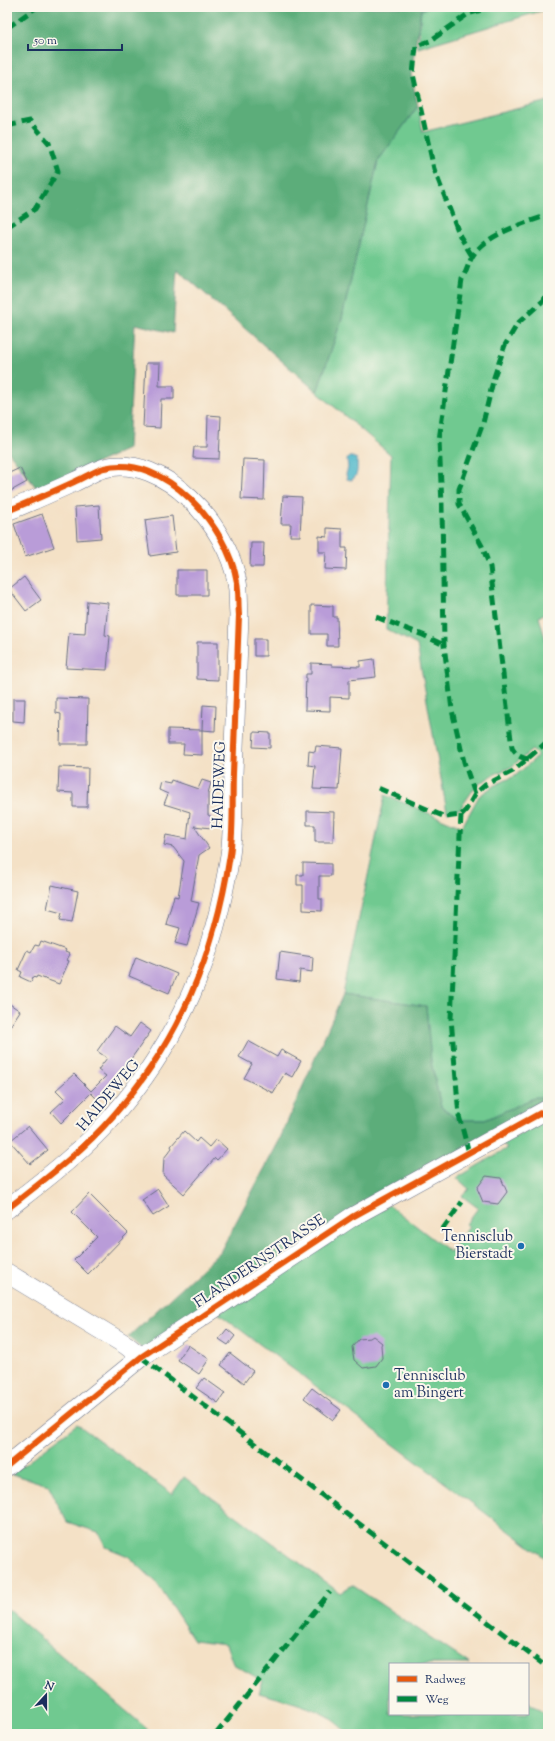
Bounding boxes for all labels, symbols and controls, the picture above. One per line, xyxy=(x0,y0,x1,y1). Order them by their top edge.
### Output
scale bar xyxy=(28,26,122,52)
text: 50 m xyxy=(33,32,57,50)
street label: HAIDEWEG xyxy=(208,741,232,829)
street label: HAIDEWEG xyxy=(73,1056,145,1136)
street label: FLANDERNSTRASSE xyxy=(190,1210,330,1314)
place label: Tennisclub Bierstadt xyxy=(441,1227,513,1265)
marker: Tennisclub Bierstadt xyxy=(516,1241,526,1251)
place label: Tennisclub am Bingert xyxy=(394,1366,466,1404)
marker: Tennisclub am Bingert xyxy=(381,1380,391,1390)
legend xyxy=(389,1663,529,1715)
text: Radweg xyxy=(425,1671,466,1689)
north arrow xyxy=(26,1675,66,1715)
text: N xyxy=(41,1677,56,1696)
text: Weg xyxy=(425,1691,449,1709)

